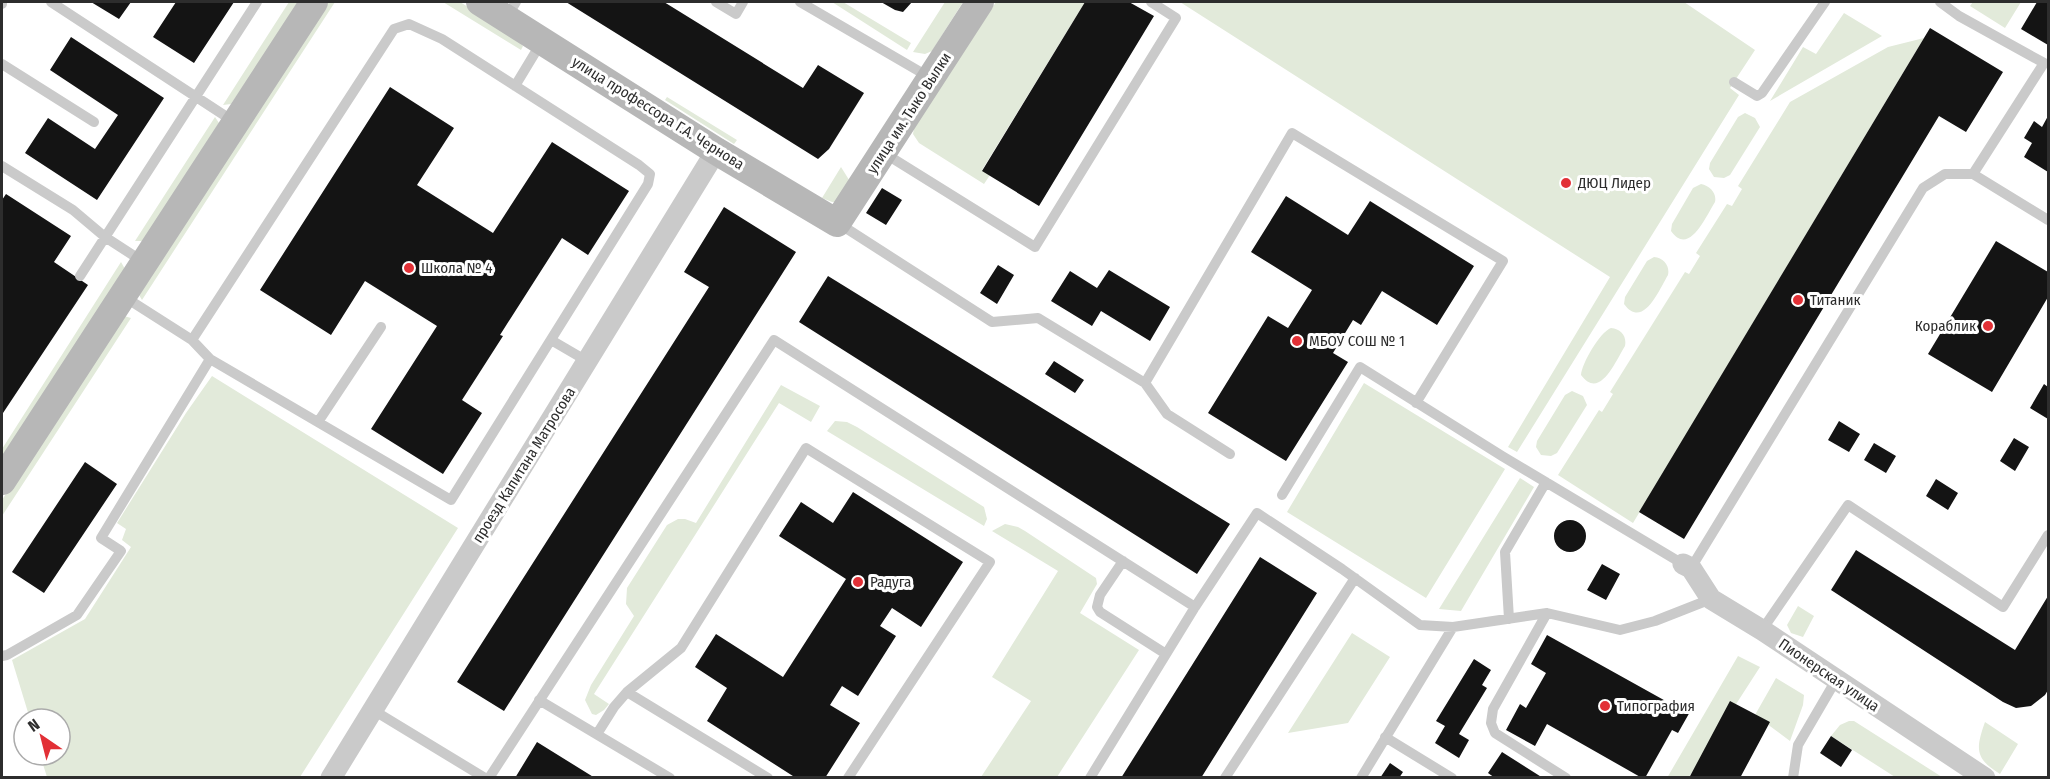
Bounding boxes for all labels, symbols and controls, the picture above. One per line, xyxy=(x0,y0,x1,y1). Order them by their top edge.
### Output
street label: улица им. Тыко Вылки xyxy=(863,49,955,177)
street label: улица профессора Г.А. Чернова xyxy=(569,53,747,173)
place label: ДЮЦ Лидер xyxy=(1577,174,1651,192)
marker: ДЮЦ Лидер xyxy=(1559,176,1573,190)
place label: Школа № 4 xyxy=(421,259,492,277)
marker: Школа № 4 xyxy=(402,261,416,275)
place label: Титаник xyxy=(1810,291,1861,309)
marker: Титаник xyxy=(1791,293,1805,307)
place label: Кораблик xyxy=(1915,317,1976,335)
marker: Кораблик xyxy=(1981,319,1995,333)
place label: МБОУ СОШ № 1 xyxy=(1309,332,1405,350)
marker: МБОУ СОШ № 1 xyxy=(1290,334,1304,348)
street label: проезд Капитана Матросова xyxy=(469,384,579,546)
place label: Радуга xyxy=(870,573,911,591)
marker: Радуга xyxy=(851,575,865,589)
street label: Пионерская улица xyxy=(1775,635,1883,715)
place label: Типография xyxy=(1617,697,1695,715)
marker: Типография xyxy=(1598,699,1612,713)
north arrow xyxy=(12,707,72,767)
text: N xyxy=(24,715,43,736)

